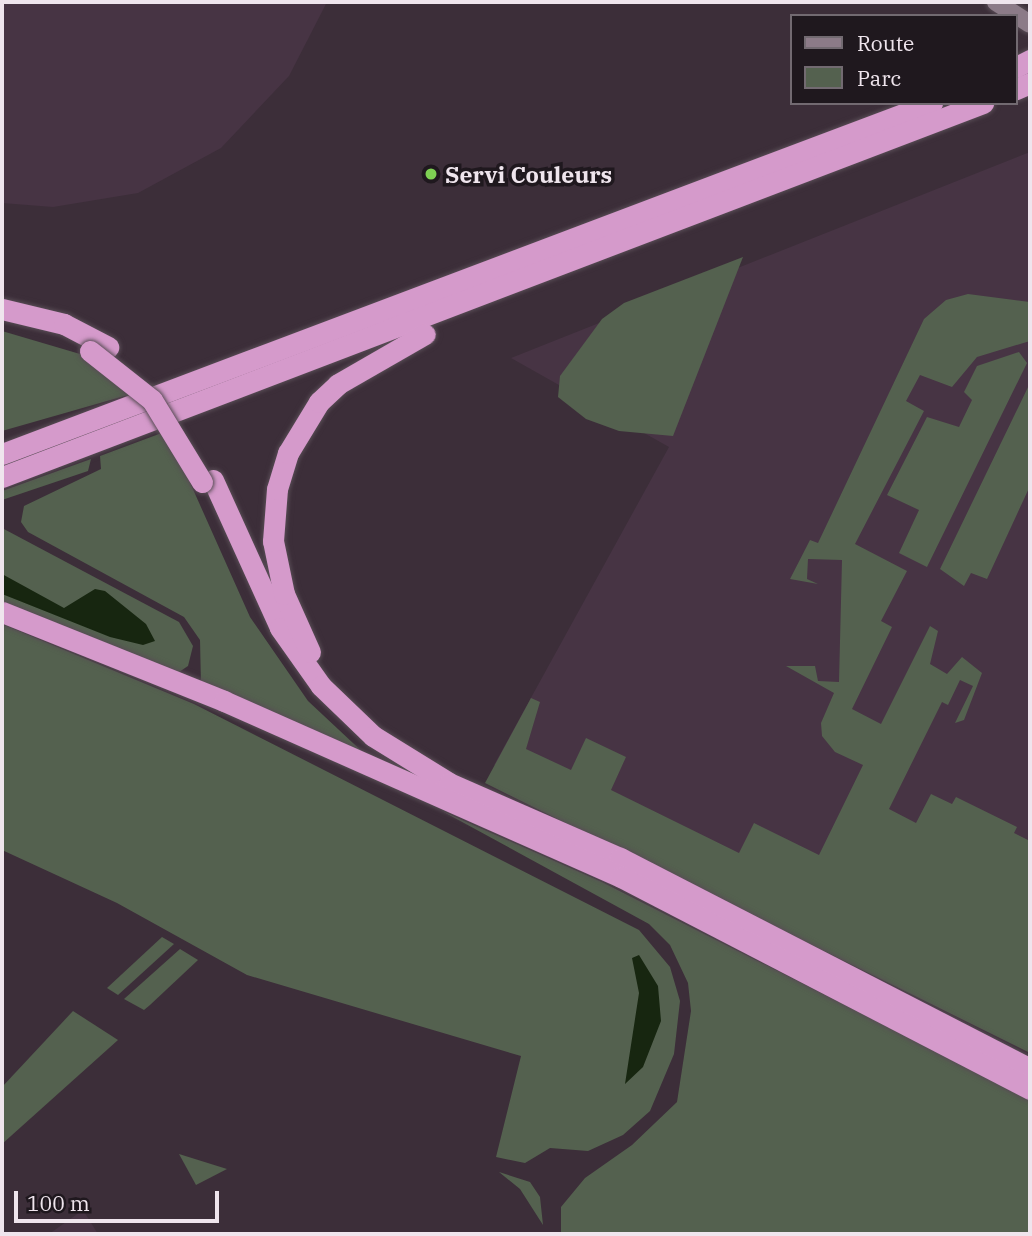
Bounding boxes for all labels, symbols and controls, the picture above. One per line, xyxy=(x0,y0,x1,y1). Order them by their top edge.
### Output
legend xyxy=(790,14,1018,105)
text: Route xyxy=(857,29,914,57)
text: Parc xyxy=(857,64,901,92)
place label: Servi Couleurs xyxy=(445,160,612,188)
marker: Servi Couleurs xyxy=(423,166,439,182)
scale bar xyxy=(18,1176,222,1220)
text: 100 m xyxy=(27,1189,90,1217)

